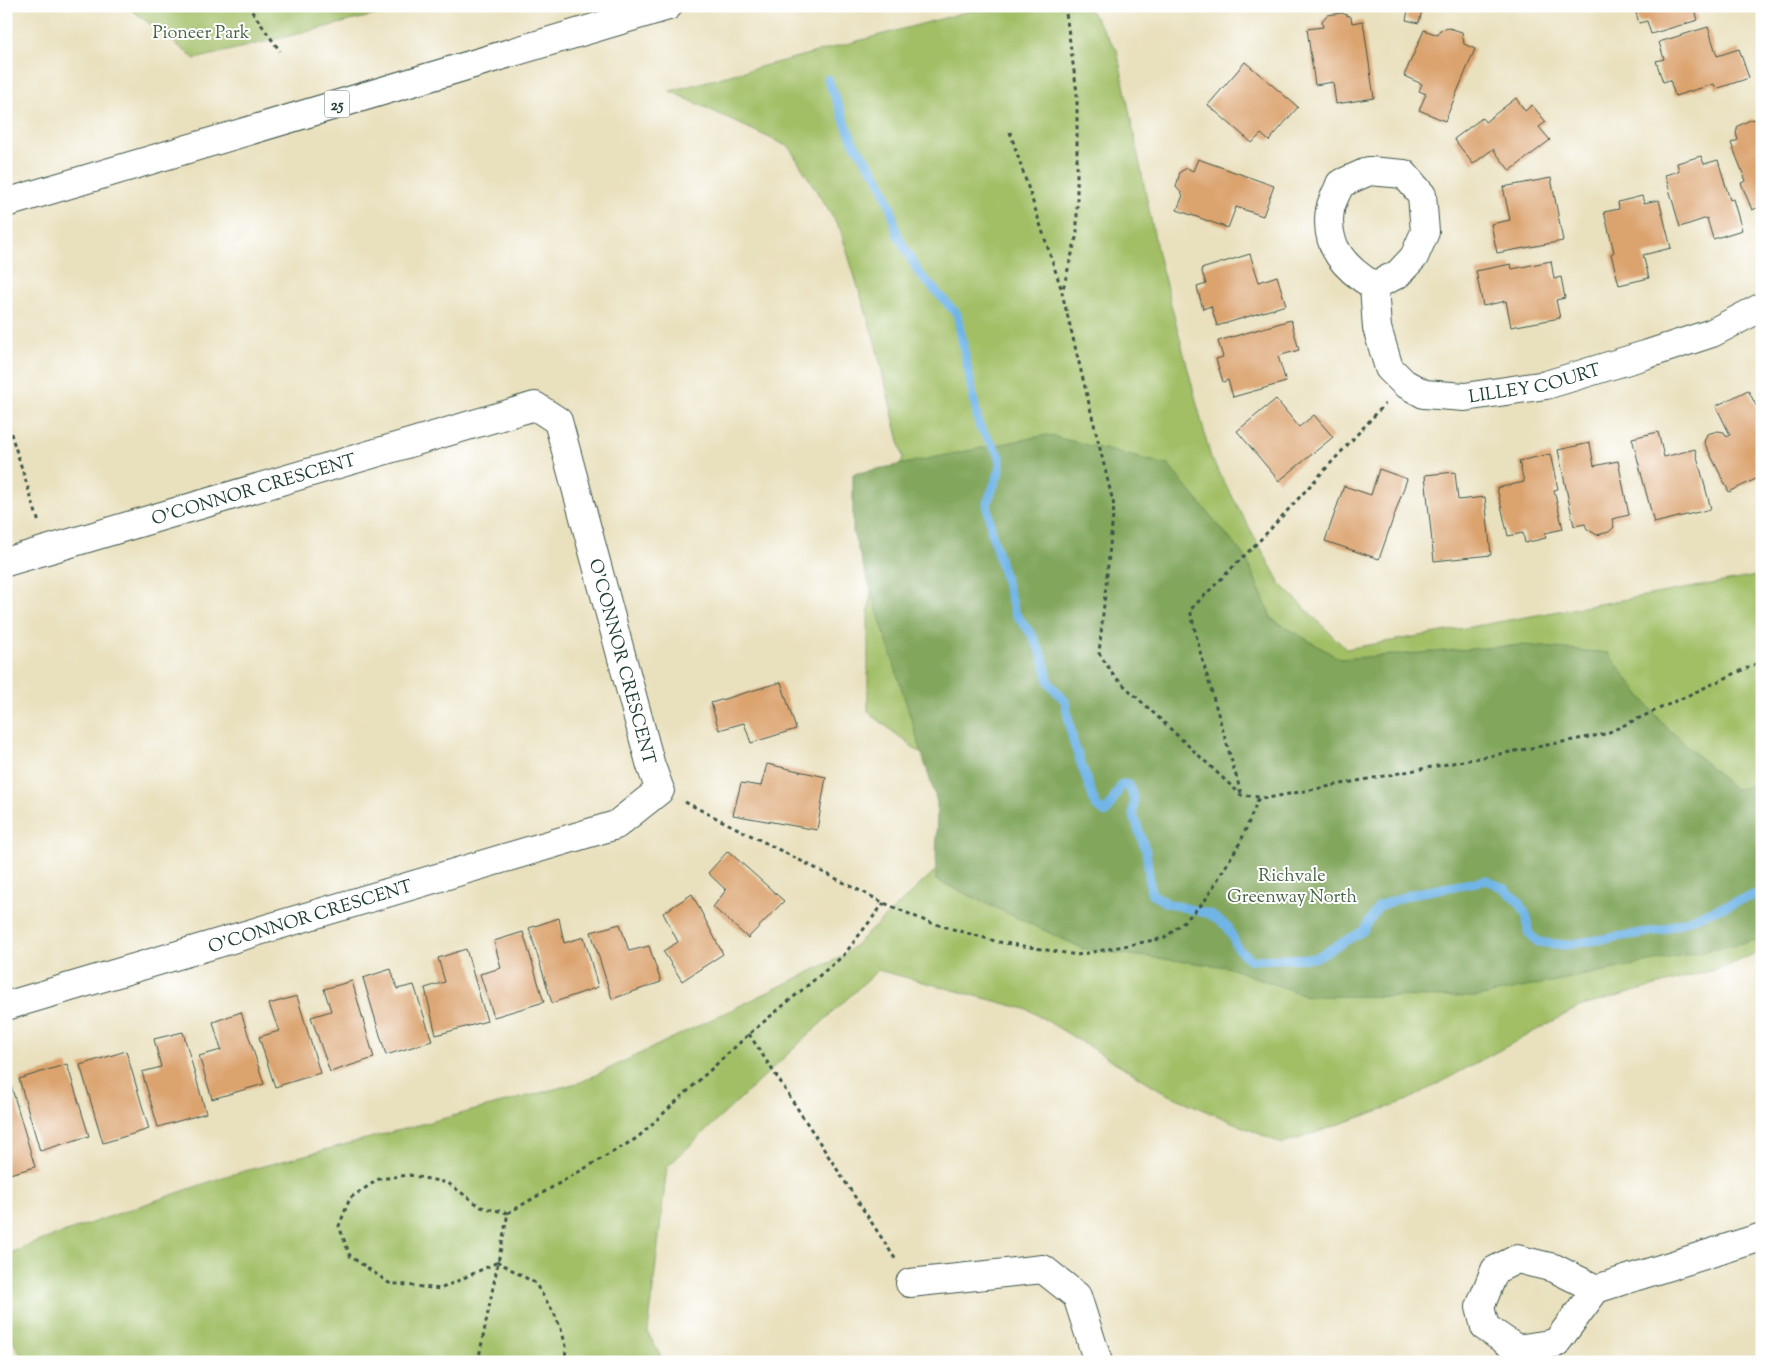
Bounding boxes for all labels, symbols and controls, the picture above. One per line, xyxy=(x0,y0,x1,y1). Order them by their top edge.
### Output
park label: Pioneer Park xyxy=(152,21,250,47)
road number: 25 xyxy=(324,90,350,118)
street label: LILLEY COURT xyxy=(1467,358,1605,411)
street label: O'CONNOR CRESCENT xyxy=(149,448,360,533)
street label: O'CONNOR CRESCENT xyxy=(581,556,661,768)
park label: Richvale Greenway North xyxy=(1227,864,1357,911)
street label: O'CONNOR CRESCENT xyxy=(205,874,416,961)

